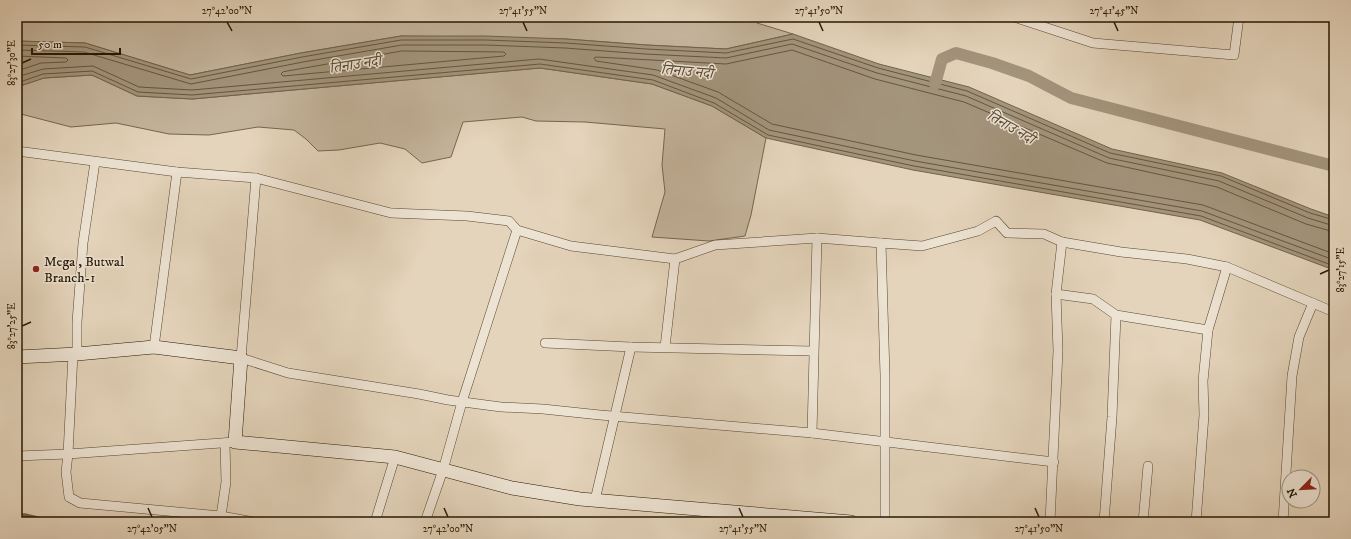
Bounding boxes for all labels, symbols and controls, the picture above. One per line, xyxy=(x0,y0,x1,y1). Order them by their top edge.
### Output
text: 27°42'00"N xyxy=(202,5,252,17)
text: 27°41'55"N xyxy=(499,5,547,17)
text: 27°41'50"N xyxy=(795,5,843,17)
text: 27°41'45"N xyxy=(1090,5,1138,17)
scale bar xyxy=(32,30,120,56)
text: 50 m xyxy=(38,37,62,52)
text: 83°27'30"E xyxy=(6,40,18,86)
water label: तिनाउ नदी xyxy=(328,51,386,78)
water label: तिनाउ नदी xyxy=(660,60,717,84)
water label: तिनाउ नदी xyxy=(983,106,1041,150)
text: 83°27'15"E xyxy=(1335,247,1347,293)
place label: Mega , Butwal Branch-1 xyxy=(44,253,125,287)
marker: Mega , Butwal Branch-1 xyxy=(31,264,41,274)
text: 83°27'25"E xyxy=(6,303,18,349)
north arrow xyxy=(1281,469,1321,509)
text: N xyxy=(1285,486,1301,500)
text: 27°42'05"N xyxy=(127,523,177,535)
text: 27°42'00"N xyxy=(423,523,473,535)
text: 27°41'55"N xyxy=(719,523,767,535)
text: 27°41'50"N xyxy=(1015,523,1063,535)

